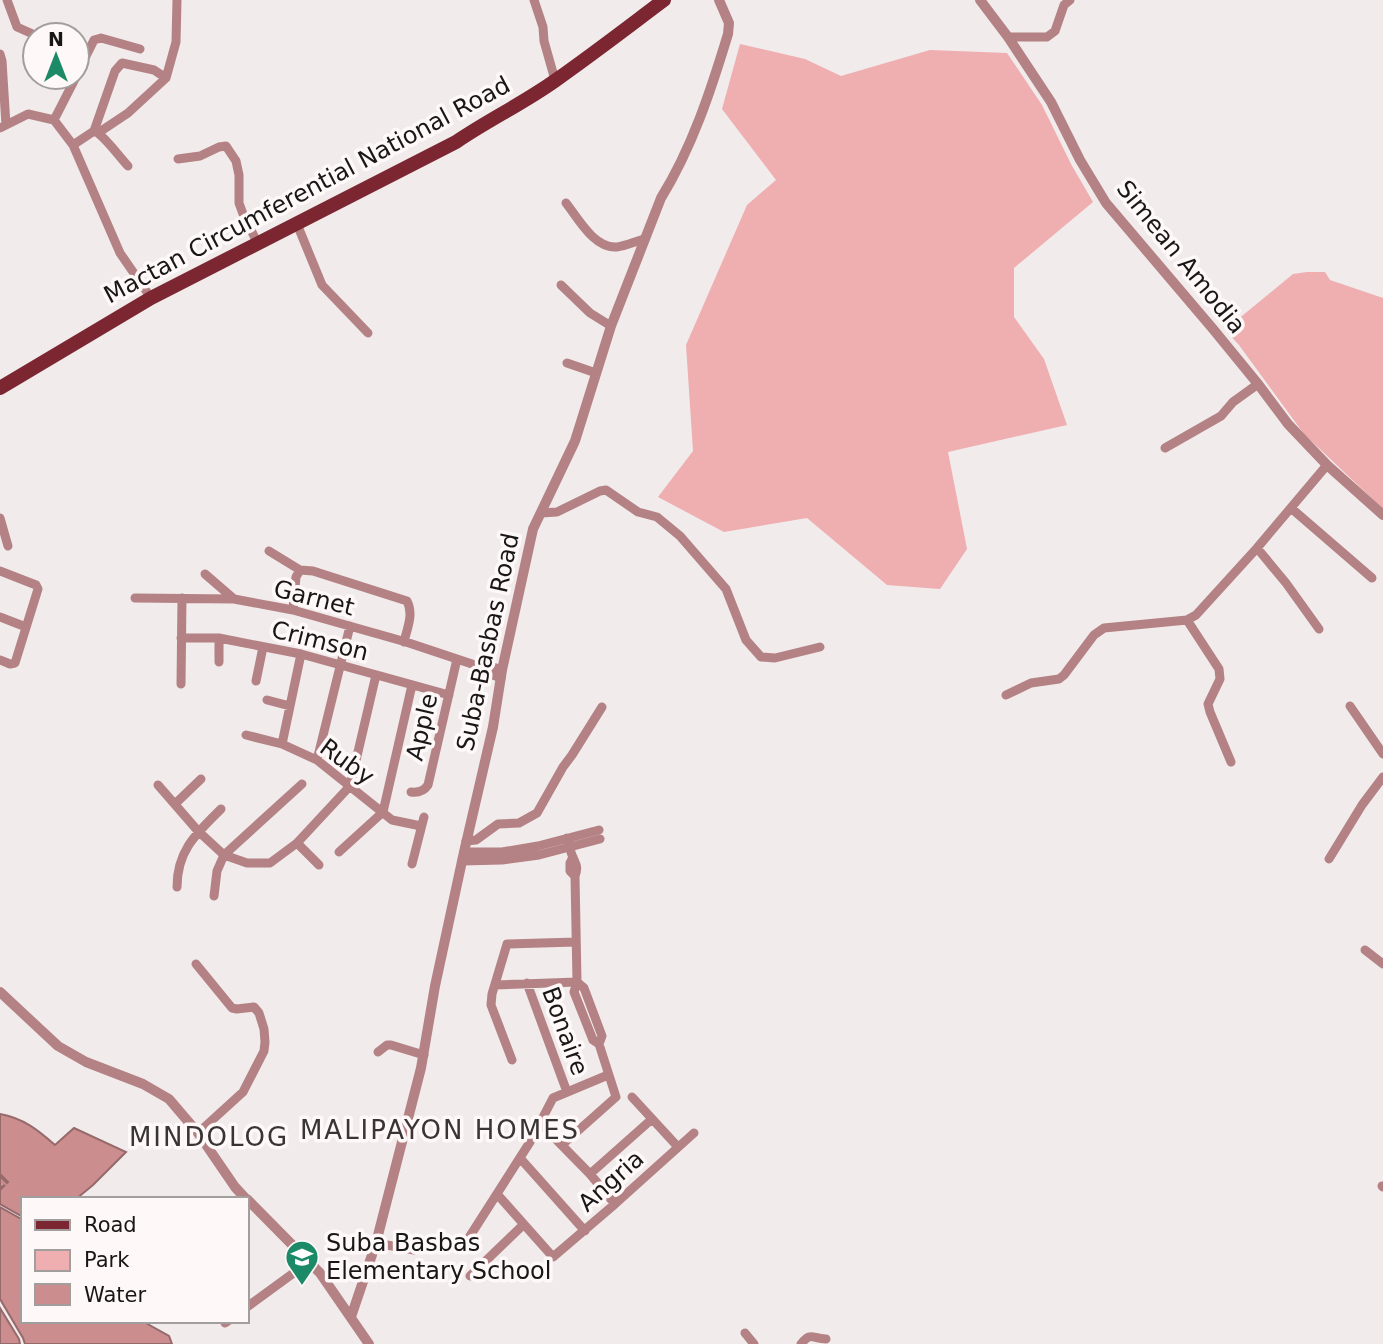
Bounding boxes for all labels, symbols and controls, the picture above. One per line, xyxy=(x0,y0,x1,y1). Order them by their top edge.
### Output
north arrow xyxy=(21,21,91,91)
text: N xyxy=(48,28,64,50)
street label: Mactan Circumferential National Road xyxy=(99,71,515,309)
street label: Simean Amodia xyxy=(1111,175,1251,339)
street label: Suba-Basbas Road xyxy=(451,530,525,754)
street label: Garnet xyxy=(271,574,357,622)
street label: Crimson xyxy=(269,615,371,667)
street label: Apple xyxy=(401,691,443,763)
street label: Ruby xyxy=(314,733,380,791)
street label: Bonaire xyxy=(536,983,594,1079)
district label: MALIPAYON HOMES xyxy=(300,1115,580,1145)
district label: MINDOLOG xyxy=(129,1122,289,1152)
street label: Angria xyxy=(573,1144,649,1218)
legend xyxy=(21,1197,248,1323)
text: Road xyxy=(84,1213,137,1237)
place label: Suba Basbas Elementary School xyxy=(326,1229,551,1285)
school or university icon: Suba Basbas Elementary School xyxy=(283,1238,321,1287)
text: Park xyxy=(84,1248,130,1272)
text: Water xyxy=(84,1283,146,1307)

